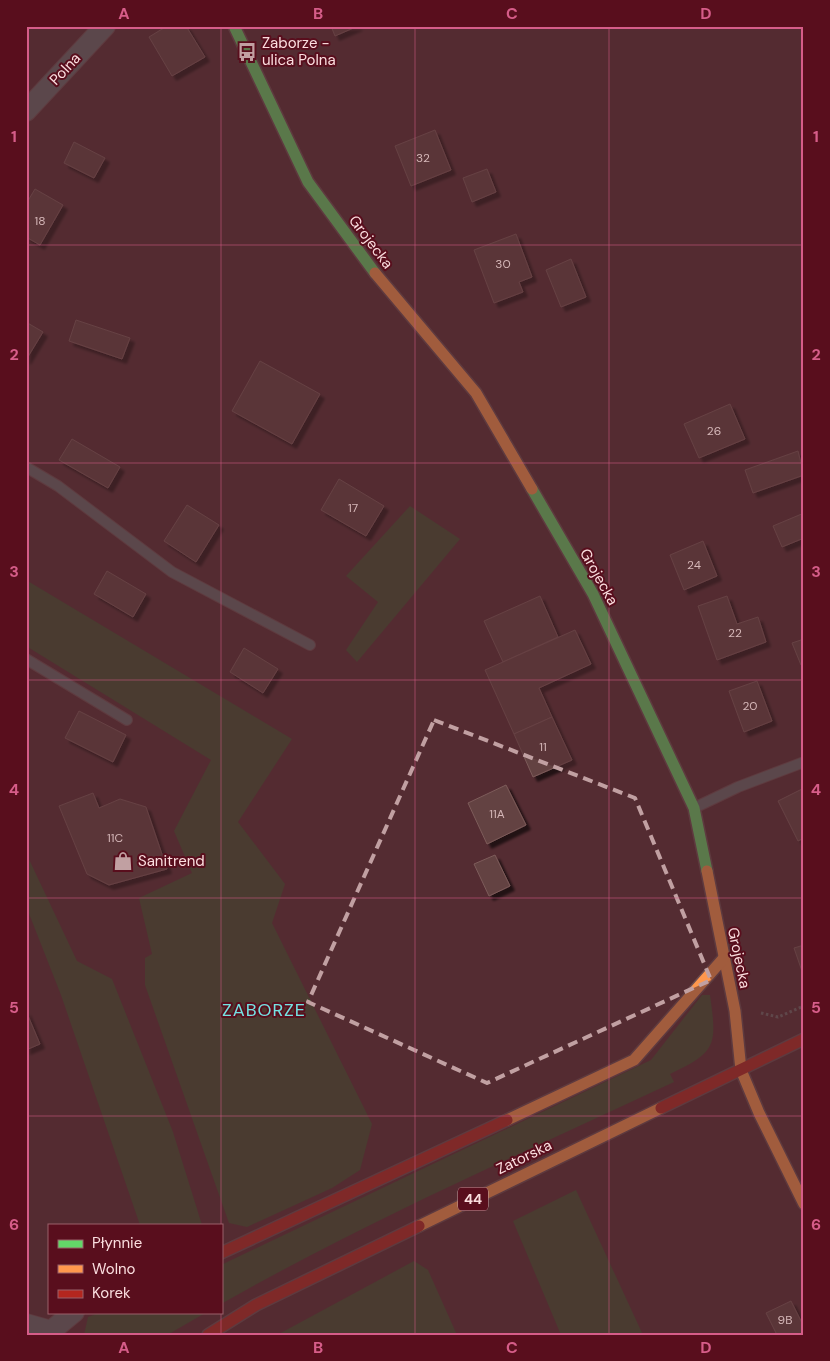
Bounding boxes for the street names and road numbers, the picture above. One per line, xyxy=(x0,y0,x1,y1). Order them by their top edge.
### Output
street label: Polna xyxy=(45,49,85,89)
street label: Grojecka xyxy=(344,211,398,273)
street label: Grojecka xyxy=(575,545,623,609)
street label: Grojecka xyxy=(723,926,755,990)
street label: Zatorska xyxy=(493,1135,555,1179)
road number: 44 xyxy=(458,1188,488,1210)

